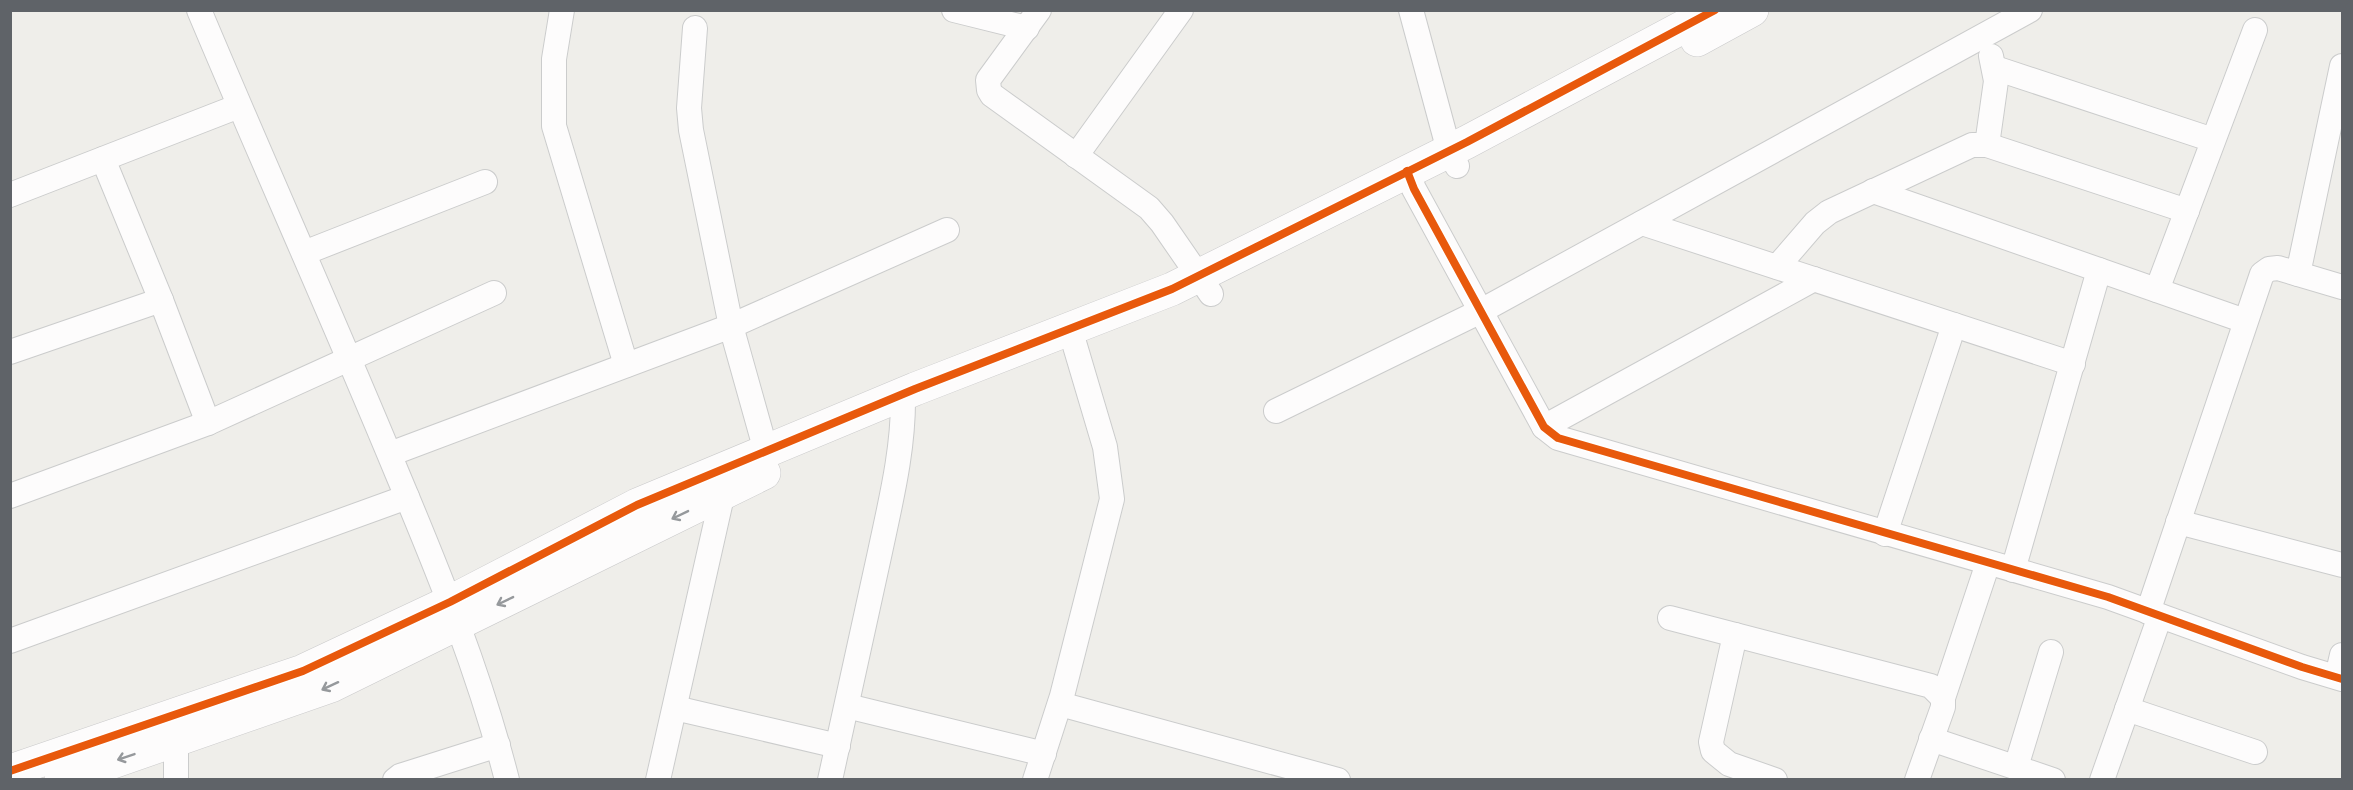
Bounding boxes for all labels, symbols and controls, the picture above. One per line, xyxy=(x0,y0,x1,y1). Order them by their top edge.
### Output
one-way arrow xyxy=(672,510,690,521)
one-way arrow xyxy=(496,595,514,607)
one-way arrow xyxy=(321,681,339,693)
one-way arrow xyxy=(117,753,136,764)

